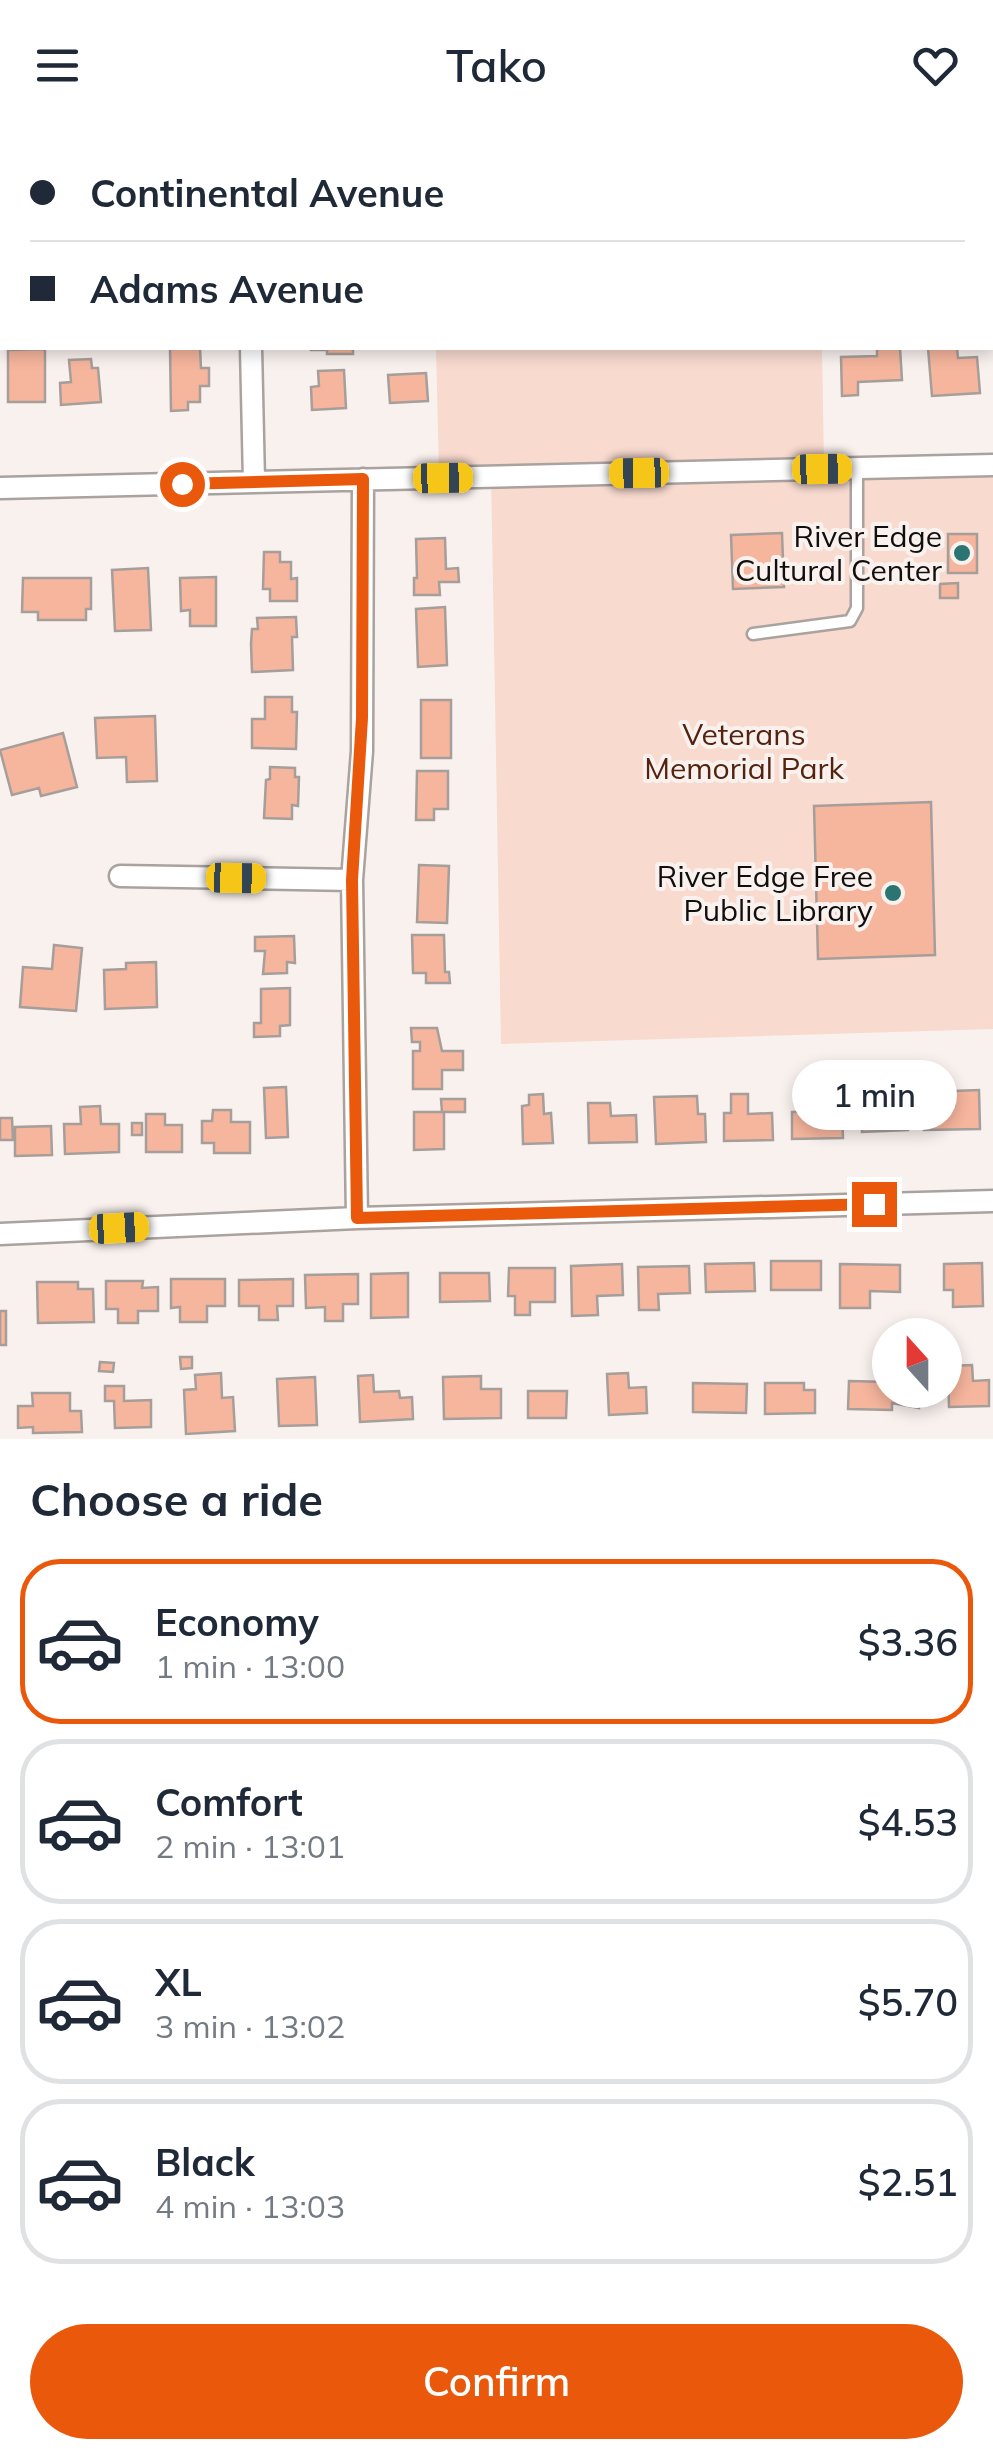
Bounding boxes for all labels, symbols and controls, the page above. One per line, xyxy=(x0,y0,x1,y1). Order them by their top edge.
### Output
text: Tako xyxy=(446,37,547,93)
icon: menu xyxy=(30,38,85,93)
icon: heart xyxy=(908,38,963,93)
text: Continental Avenue xyxy=(90,169,444,217)
text: Adams Avenue xyxy=(90,265,364,313)
car xyxy=(792,453,852,485)
car xyxy=(609,457,669,489)
route start xyxy=(160,462,205,507)
car xyxy=(413,462,473,494)
place label: River Edge Cultural Center xyxy=(735,517,942,589)
marker: River Edge Cultural Center xyxy=(951,542,973,564)
park label: Veterans Memorial Park xyxy=(644,715,844,787)
place label: River Edge Free Public Library xyxy=(657,857,873,929)
car xyxy=(206,862,266,894)
marker: River Edge Free Public Library xyxy=(882,882,904,904)
callout: 1 min xyxy=(792,1059,956,1129)
text: 1 min xyxy=(833,1075,916,1115)
route end xyxy=(852,1182,897,1227)
car xyxy=(88,1211,150,1245)
north arrow xyxy=(872,1318,962,1408)
map controls xyxy=(872,1318,962,1408)
text: Choose a ride xyxy=(30,1471,323,1527)
icon: car xyxy=(35,1597,125,1687)
text: Economy xyxy=(155,1598,319,1646)
text: $3.36 xyxy=(858,1618,958,1666)
text: 1 min · 13:00 xyxy=(155,1646,345,1686)
icon: car xyxy=(35,1777,125,1867)
text: Comfort xyxy=(155,1778,303,1826)
text: $4.53 xyxy=(858,1798,958,1846)
text: 2 min · 13:01 xyxy=(155,1826,345,1866)
icon: car xyxy=(35,1957,125,2047)
text: XL xyxy=(155,1958,202,2006)
text: $5.70 xyxy=(858,1978,958,2026)
text: 3 min · 13:02 xyxy=(155,2006,345,2046)
icon: car xyxy=(35,2137,125,2227)
text: Black xyxy=(155,2138,255,2186)
text: $2.51 xyxy=(858,2158,958,2206)
text: 4 min · 13:03 xyxy=(155,2186,345,2226)
button: Confirm xyxy=(30,2324,963,2439)

